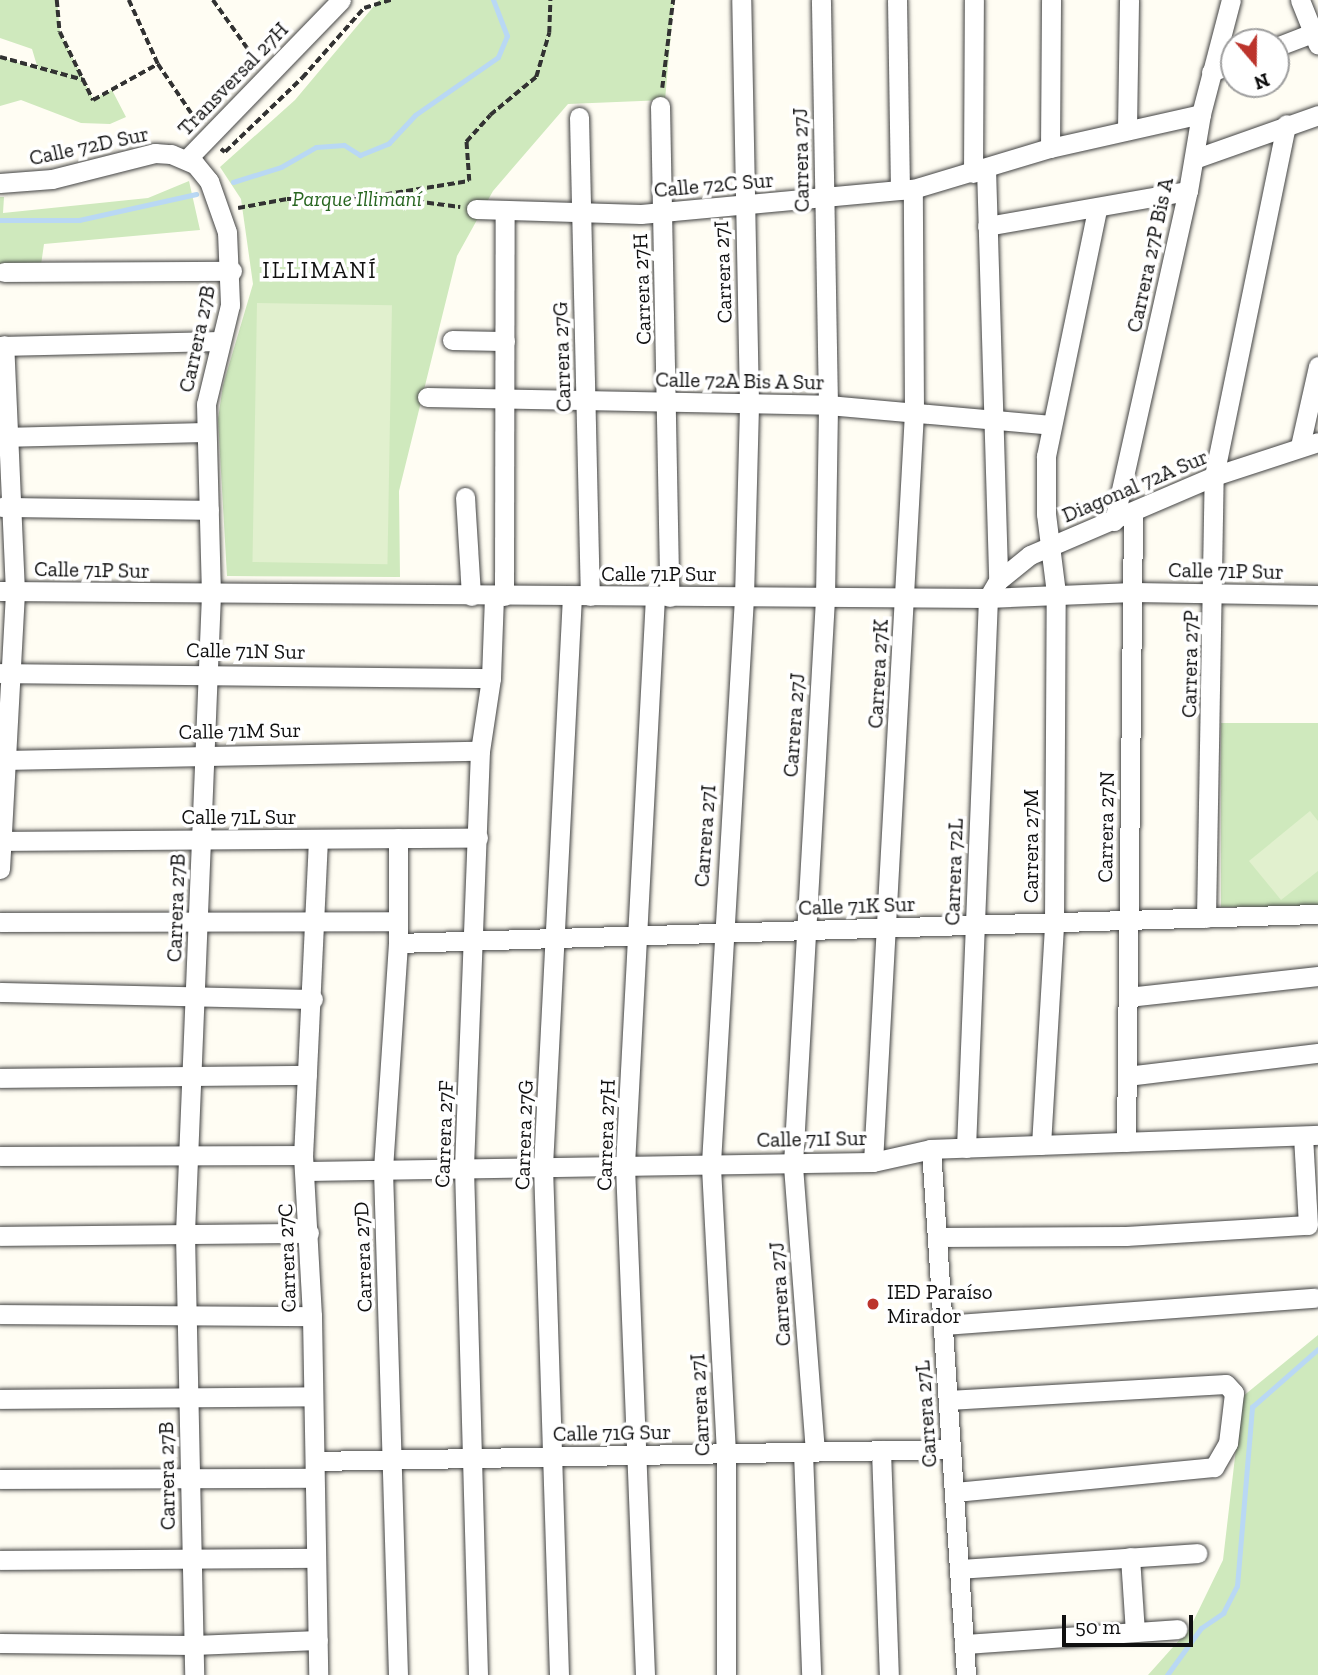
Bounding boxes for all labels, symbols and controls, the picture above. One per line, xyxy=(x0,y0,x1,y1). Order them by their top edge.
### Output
street label: Transversal 27H xyxy=(172,17,294,141)
north arrow xyxy=(1220,28,1290,98)
text: N xyxy=(1251,68,1272,95)
street label: Carrera 27J xyxy=(787,107,815,213)
street label: Calle 72D Sur xyxy=(27,121,151,171)
street label: Calle 72C Sur xyxy=(653,167,775,203)
street label: Carrera 27P Bis A xyxy=(1121,175,1179,335)
park label: Parque Illimaní xyxy=(292,186,422,212)
street label: Carrera 27I xyxy=(709,220,737,324)
street label: Carrera 27H xyxy=(627,233,657,345)
district label: ILLIMANÍ xyxy=(263,256,377,284)
street label: Carrera 27B xyxy=(173,283,221,395)
street label: Carrera 27G xyxy=(547,302,577,412)
street label: Calle 72A Bis A Sur xyxy=(654,367,826,395)
street label: Diagonal 72A Sur xyxy=(1058,444,1212,528)
street label: Calle 71P Sur xyxy=(34,556,150,584)
street label: Calle 71P Sur xyxy=(1168,557,1284,585)
street label: Calle 71P Sur xyxy=(601,561,717,587)
street label: Carrera 27P xyxy=(1176,610,1204,718)
street label: Carrera 27K xyxy=(863,619,893,729)
street label: Calle 71N Sur xyxy=(186,637,306,665)
street label: Carrera 27J xyxy=(778,672,810,778)
street label: Calle 71M Sur xyxy=(179,717,301,745)
street label: Carrera 27N xyxy=(1092,771,1120,883)
street label: Carrera 27I xyxy=(689,784,721,888)
street label: Carrera 27M xyxy=(1018,789,1044,903)
street label: Calle 71L Sur xyxy=(181,804,297,830)
street label: Carrera 72L xyxy=(940,818,968,926)
street label: Carrera 27B xyxy=(162,853,190,963)
street label: Calle 71K Sur xyxy=(798,891,916,921)
street label: Carrera 27H xyxy=(591,1079,621,1191)
street label: Carrera 27F xyxy=(430,1080,458,1188)
street label: Carrera 27G xyxy=(509,1080,539,1190)
street label: Calle 71I Sur xyxy=(756,1125,868,1153)
street label: Carrera 27D xyxy=(348,1201,378,1313)
street label: Carrera 27C xyxy=(273,1203,301,1313)
street label: Carrera 27J xyxy=(764,1241,796,1347)
place label: IED Paraíso Mirador xyxy=(887,1279,993,1329)
marker: IED Paraíso Mirador xyxy=(865,1296,881,1312)
street label: Carrera 27I xyxy=(685,1353,715,1457)
street label: Carrera 27L xyxy=(910,1360,942,1468)
street label: Calle 71G Sur xyxy=(553,1419,671,1447)
street label: Carrera 27B xyxy=(153,1422,181,1530)
scale bar xyxy=(1066,1602,1197,1646)
text: 50 m xyxy=(1075,1614,1121,1639)

